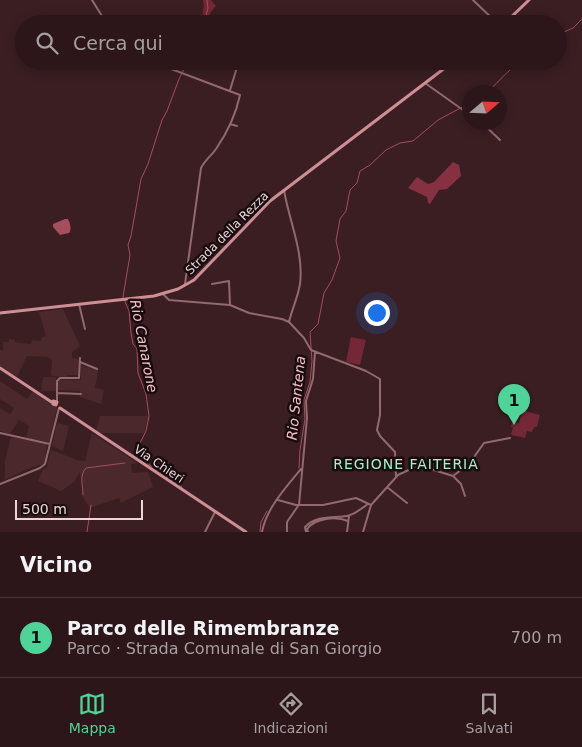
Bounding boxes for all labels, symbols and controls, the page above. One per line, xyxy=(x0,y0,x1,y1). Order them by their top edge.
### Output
search box xyxy=(15,15,567,70)
icon: search xyxy=(33,29,61,57)
text: Cerca qui xyxy=(73,32,163,54)
north arrow xyxy=(462,85,507,130)
street label: Strada della Rezza xyxy=(183,189,271,277)
water label: Rio Canarone xyxy=(127,298,161,394)
your location xyxy=(364,300,390,326)
water label: Rio Santena xyxy=(284,355,308,441)
pin: 1 xyxy=(498,384,530,425)
street label: Via Chieri xyxy=(131,442,187,486)
district label: REGIONE FAITERIA xyxy=(333,456,479,472)
scale bar xyxy=(15,497,142,520)
text: 500 m xyxy=(22,501,67,517)
text: Vicino xyxy=(20,553,92,577)
text: Parco delle Rimembranze xyxy=(67,617,339,639)
text: 1 xyxy=(30,628,42,647)
text: 700 m xyxy=(511,628,562,647)
text: Parco · Strada Comunale di San Giorgio xyxy=(67,639,382,658)
tab: Mappa xyxy=(69,690,116,736)
tab: Indicazioni xyxy=(253,690,328,736)
tab: Salvati xyxy=(466,690,513,736)

